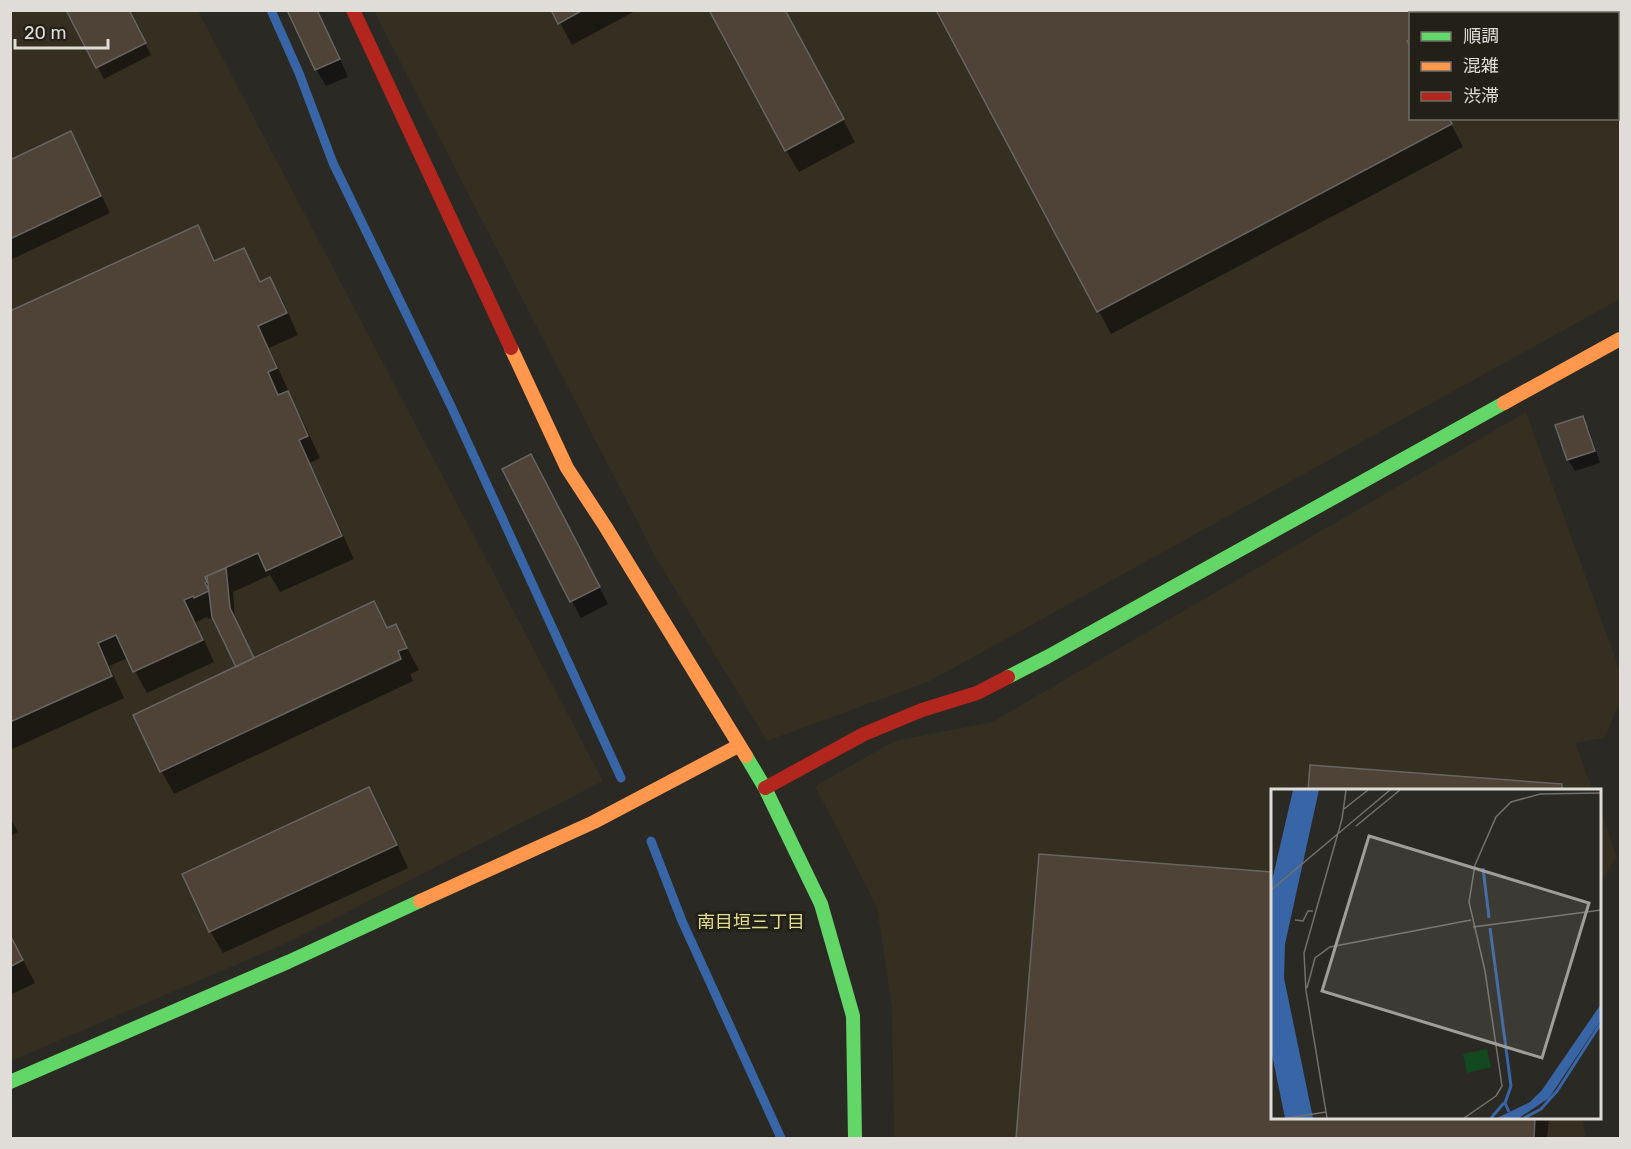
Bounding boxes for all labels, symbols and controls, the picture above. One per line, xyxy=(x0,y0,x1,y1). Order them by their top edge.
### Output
scale bar xyxy=(15,12,108,50)
legend xyxy=(1409,12,1619,120)
text: 20 m xyxy=(24,22,66,44)
text: 順調 xyxy=(1463,25,1499,47)
text: 混雑 xyxy=(1463,55,1499,77)
text: 渋滞 xyxy=(1463,85,1499,107)
inset map xyxy=(1271,789,1601,1119)
district label: 南目垣三丁目 xyxy=(697,911,805,933)

